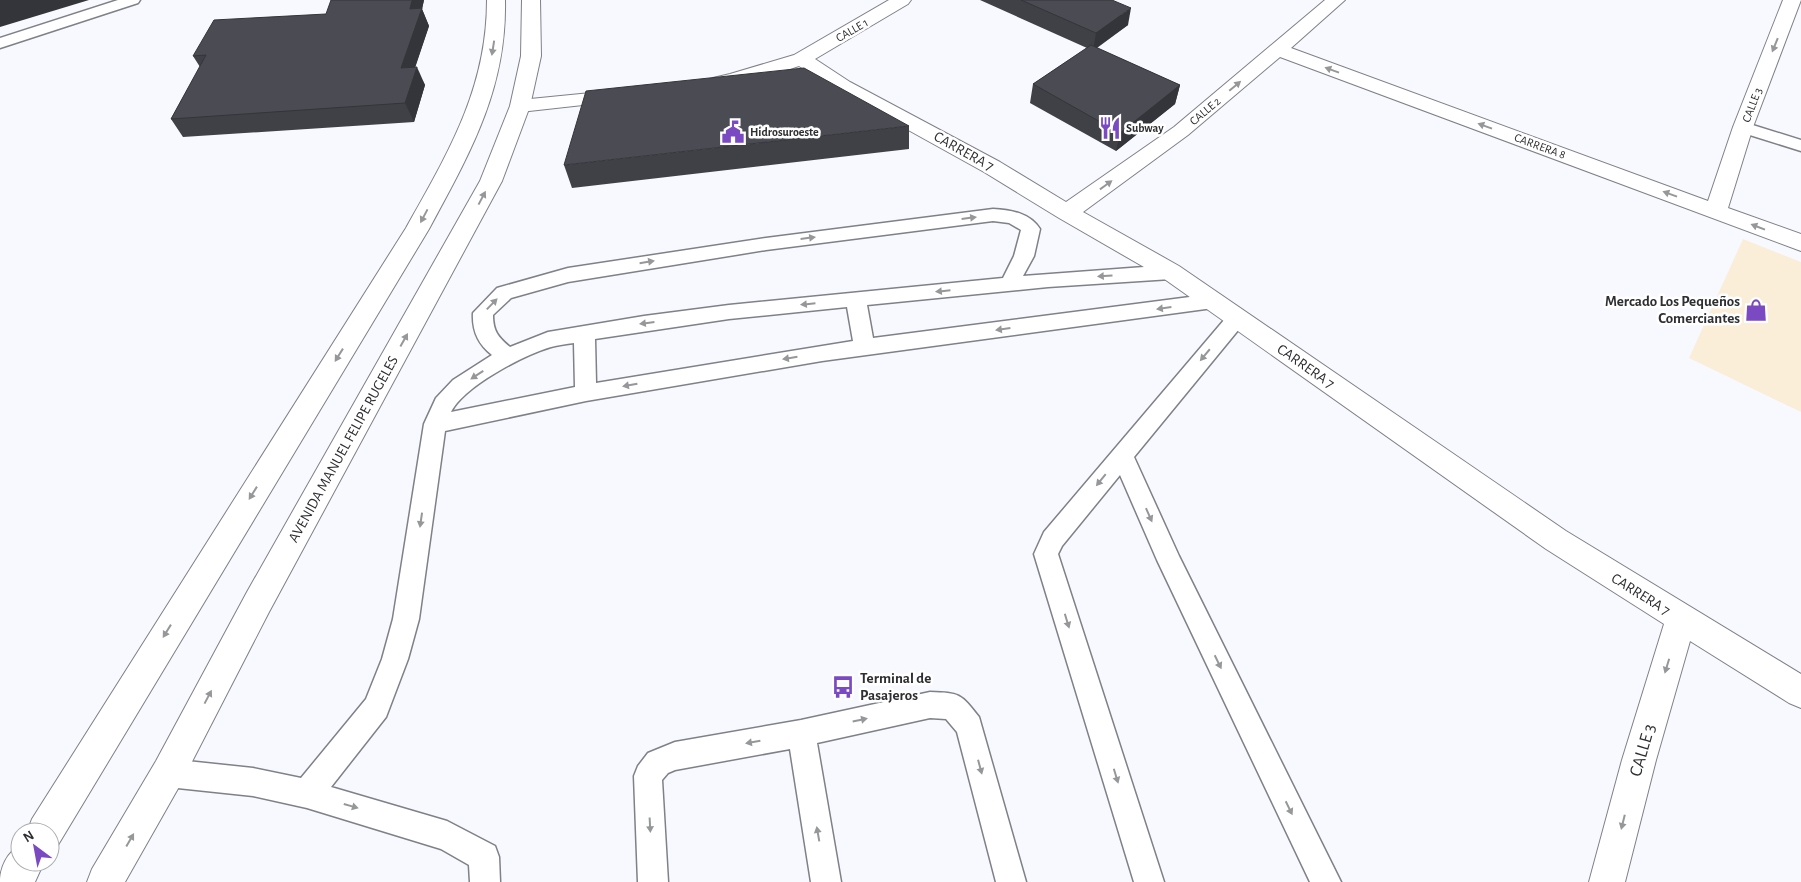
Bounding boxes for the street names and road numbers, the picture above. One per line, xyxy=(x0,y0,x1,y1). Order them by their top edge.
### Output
street label: CALLE 1 xyxy=(834,16,870,44)
street label: CALLE 3 xyxy=(1740,86,1764,124)
street label: CALLE 2 xyxy=(1187,94,1223,127)
street label: CARRERA 7 xyxy=(931,129,996,174)
street label: CARRERA 8 xyxy=(1513,131,1568,161)
street label: CARRERA 7 xyxy=(1274,341,1337,392)
street label: AVENIDA MANUEL FELIPE RUGELES xyxy=(286,353,401,545)
street label: CARRERA 7 xyxy=(1609,571,1673,618)
street label: CALLE 3 xyxy=(1627,722,1659,779)

